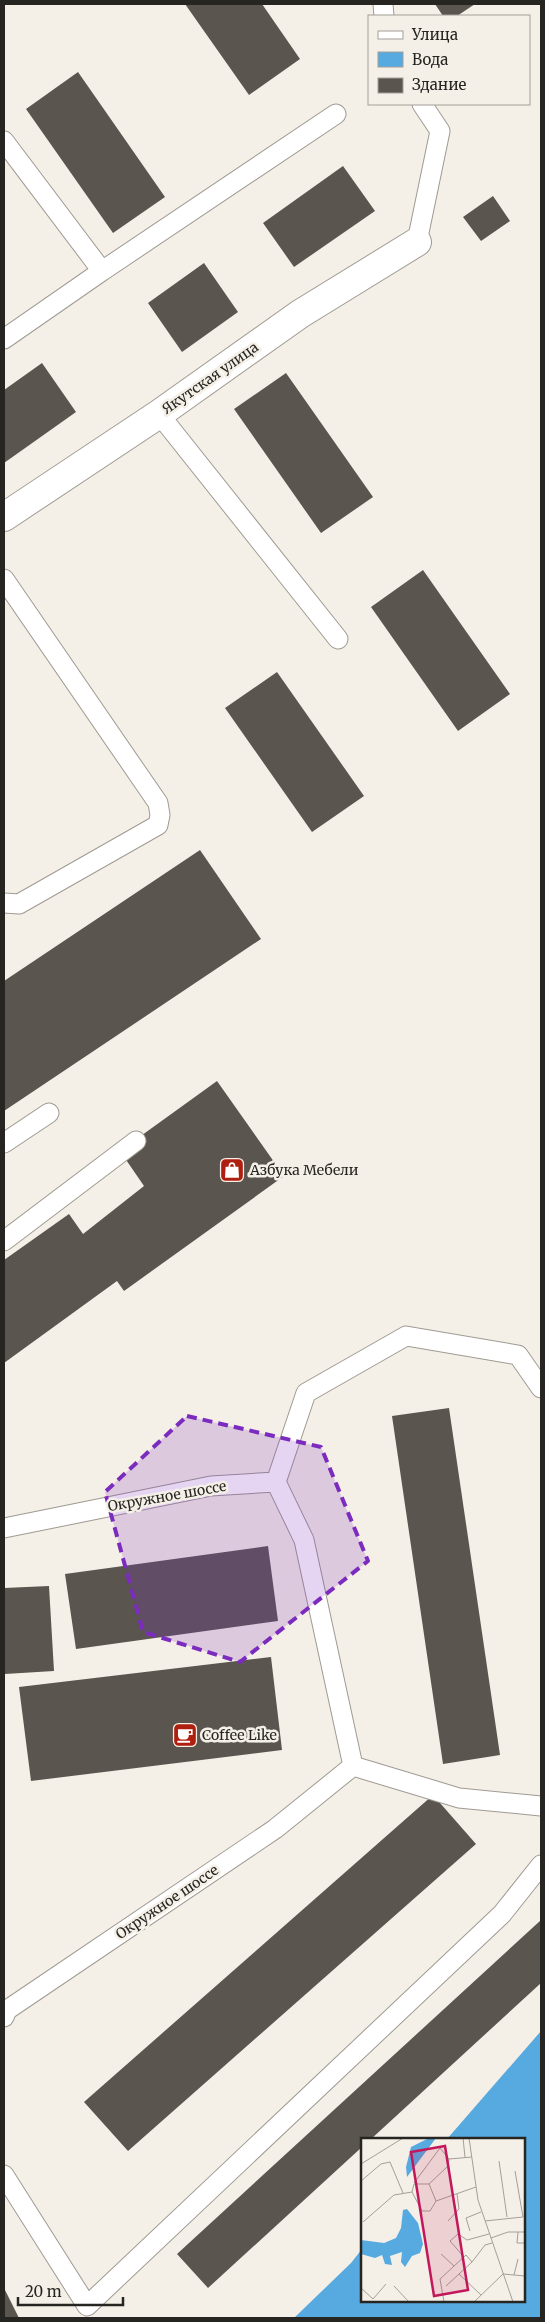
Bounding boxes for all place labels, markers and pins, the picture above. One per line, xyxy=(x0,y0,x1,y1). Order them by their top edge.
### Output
shop icon: Азбука Мебели xyxy=(219,1157,245,1183)
place label: Азбука Мебели xyxy=(249,1161,359,1179)
cafe icon: Coffee Like xyxy=(172,1722,198,1748)
place label: Coffee Like xyxy=(202,1726,277,1744)

